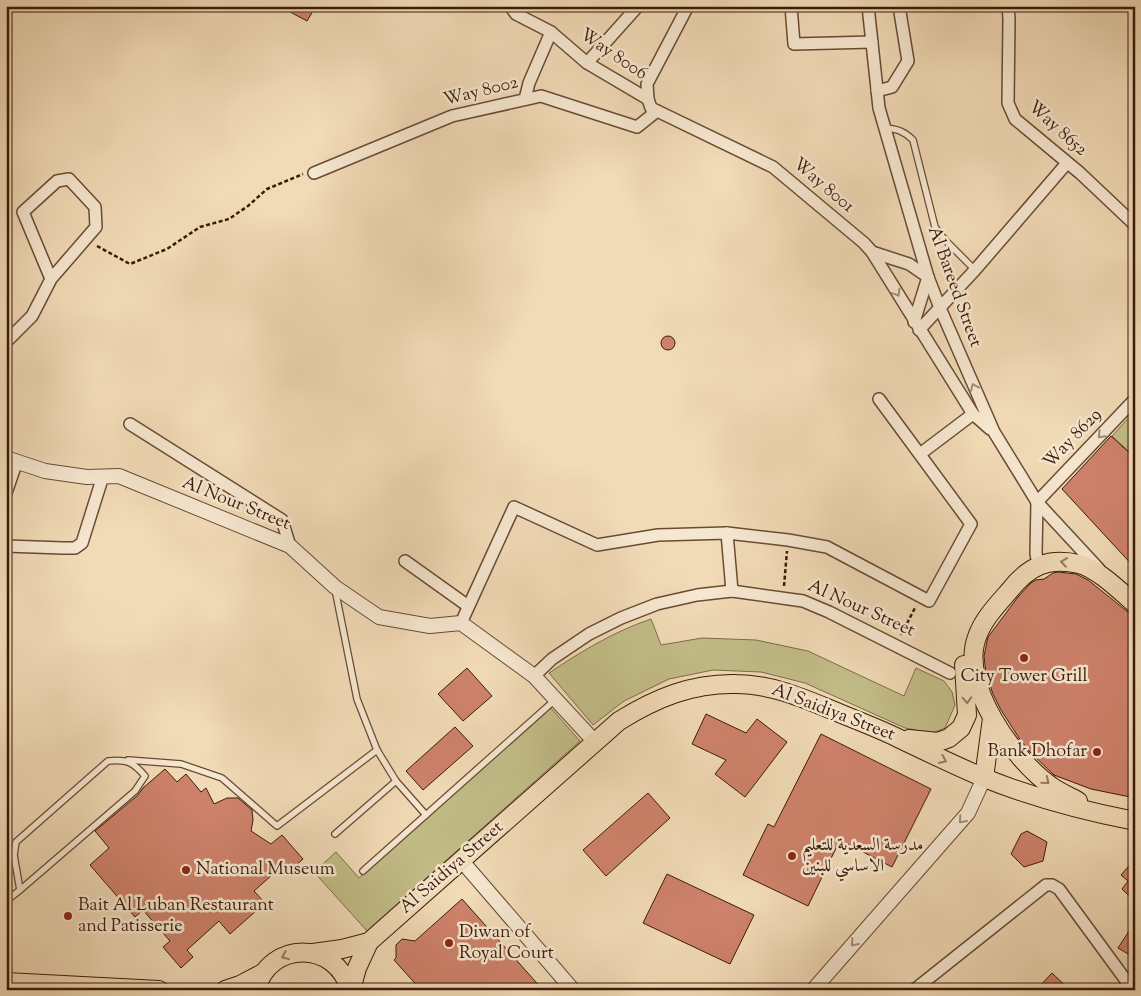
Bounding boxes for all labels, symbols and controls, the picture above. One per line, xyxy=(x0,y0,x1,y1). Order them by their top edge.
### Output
street label: Way 8006 xyxy=(574,23,652,87)
street label: Way 8002 xyxy=(441,70,522,114)
street label: Way 8652 xyxy=(1021,95,1093,163)
street label: Way 8001 xyxy=(786,152,860,220)
street label: Al Bareed Street xyxy=(920,223,988,351)
one-way arrow xyxy=(891,288,901,297)
one-way arrow xyxy=(970,383,981,392)
street label: Way 8629 xyxy=(1038,403,1108,475)
one-way arrow xyxy=(1098,429,1107,438)
street label: Al Nour Street xyxy=(178,470,294,538)
one-way arrow xyxy=(1060,557,1068,568)
street label: Al Nour Street xyxy=(803,574,919,644)
marker: City Tower Grill xyxy=(1018,652,1030,664)
place label: City Tower Grill xyxy=(960,664,1088,690)
street label: Al Saidiya Street xyxy=(768,678,898,748)
one-way arrow xyxy=(961,697,972,705)
place label: Bank Dhofar xyxy=(988,739,1087,765)
marker: Bank Dhofar xyxy=(1091,746,1103,758)
one-way arrow xyxy=(938,753,947,764)
one-way arrow xyxy=(1040,776,1049,784)
street label: Al Saidiya Street xyxy=(394,815,510,921)
one-way arrow xyxy=(958,815,967,824)
place label: مدرسة السعدية للتعليم الاساسي للبنين xyxy=(802,833,923,882)
marker: مدرسة السعدية للتعليم الاساسي للبنين xyxy=(786,850,798,862)
place label: National Museum xyxy=(196,857,335,883)
marker: National Museum xyxy=(180,864,192,876)
place label: Bait Al Luban Restaurant and Patisserie xyxy=(78,893,274,940)
marker: Bait Al Luban Restaurant and Patisserie xyxy=(62,910,74,922)
place label: Diwan of Royal Court xyxy=(459,920,554,967)
marker: Diwan of Royal Court xyxy=(443,937,455,949)
one-way arrow xyxy=(851,937,860,946)
one-way arrow xyxy=(281,950,290,961)

